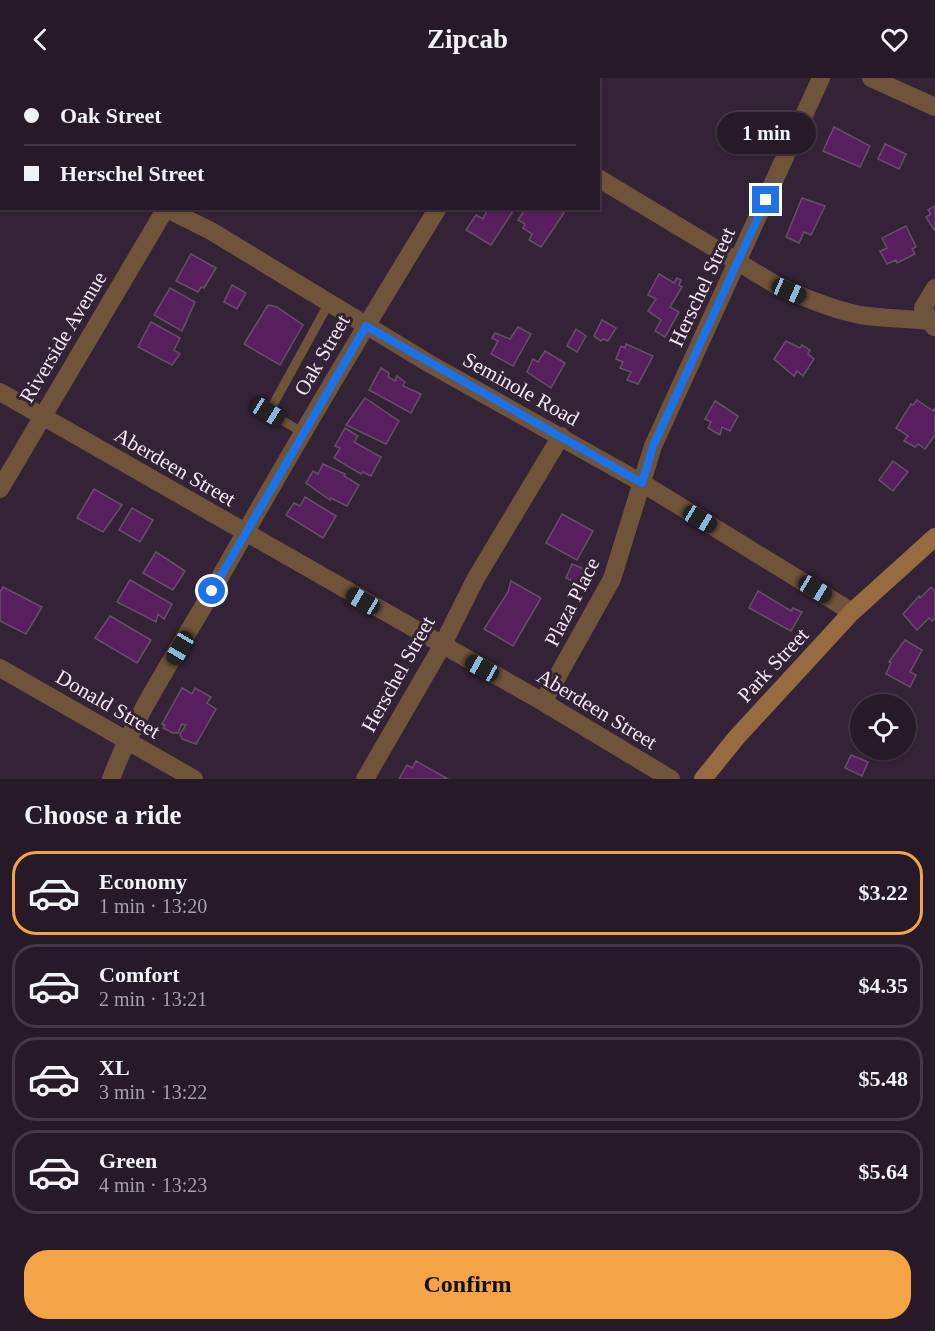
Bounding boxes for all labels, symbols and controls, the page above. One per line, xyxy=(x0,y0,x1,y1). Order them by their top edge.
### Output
icon: back xyxy=(24,23,57,56)
icon: heart xyxy=(878,23,911,56)
text: Zipcab xyxy=(427,24,508,54)
text: Oak Street xyxy=(60,103,162,128)
callout: 1 min xyxy=(716,113,816,155)
text: 1 min xyxy=(742,122,791,144)
text: Herschel Street xyxy=(60,161,204,186)
route end xyxy=(752,186,779,213)
street label: Herschel Street xyxy=(664,223,740,350)
street label: Riverside Avenue xyxy=(15,267,111,407)
car xyxy=(769,275,809,307)
street label: Oak Street xyxy=(289,310,355,400)
street label: Seminole Road xyxy=(459,347,584,431)
car xyxy=(248,395,288,429)
street label: Aberdeen Street xyxy=(110,423,240,511)
car xyxy=(680,502,720,536)
street label: Plaza Place xyxy=(539,554,605,650)
car xyxy=(795,572,835,606)
route start xyxy=(198,577,225,604)
car xyxy=(343,584,383,618)
street label: Herschel Street xyxy=(356,612,440,736)
street label: Park Street xyxy=(733,623,814,707)
car xyxy=(163,628,197,668)
car xyxy=(462,651,502,685)
street label: Aberdeen Street xyxy=(533,664,662,754)
street label: Donald Street xyxy=(52,665,164,743)
map controls xyxy=(850,694,916,760)
button: locate xyxy=(850,694,916,760)
text: Choose a ride xyxy=(24,800,182,830)
icon: car xyxy=(27,866,81,920)
text: Economy xyxy=(99,869,187,894)
text: $3.22 xyxy=(859,880,908,905)
text: 1 min · 13:20 xyxy=(99,895,207,917)
icon: car xyxy=(27,959,81,1013)
text: Comfort xyxy=(99,962,180,987)
text: $4.35 xyxy=(859,973,908,998)
text: 2 min · 13:21 xyxy=(99,988,207,1010)
icon: car xyxy=(27,1052,81,1106)
text: XL xyxy=(99,1055,130,1080)
text: $5.48 xyxy=(859,1066,908,1091)
text: 3 min · 13:22 xyxy=(99,1081,207,1103)
icon: car xyxy=(27,1145,81,1199)
text: Green xyxy=(99,1148,157,1173)
text: $5.64 xyxy=(859,1159,908,1184)
text: 4 min · 13:23 xyxy=(99,1174,207,1196)
button: Confirm xyxy=(24,1250,911,1319)

